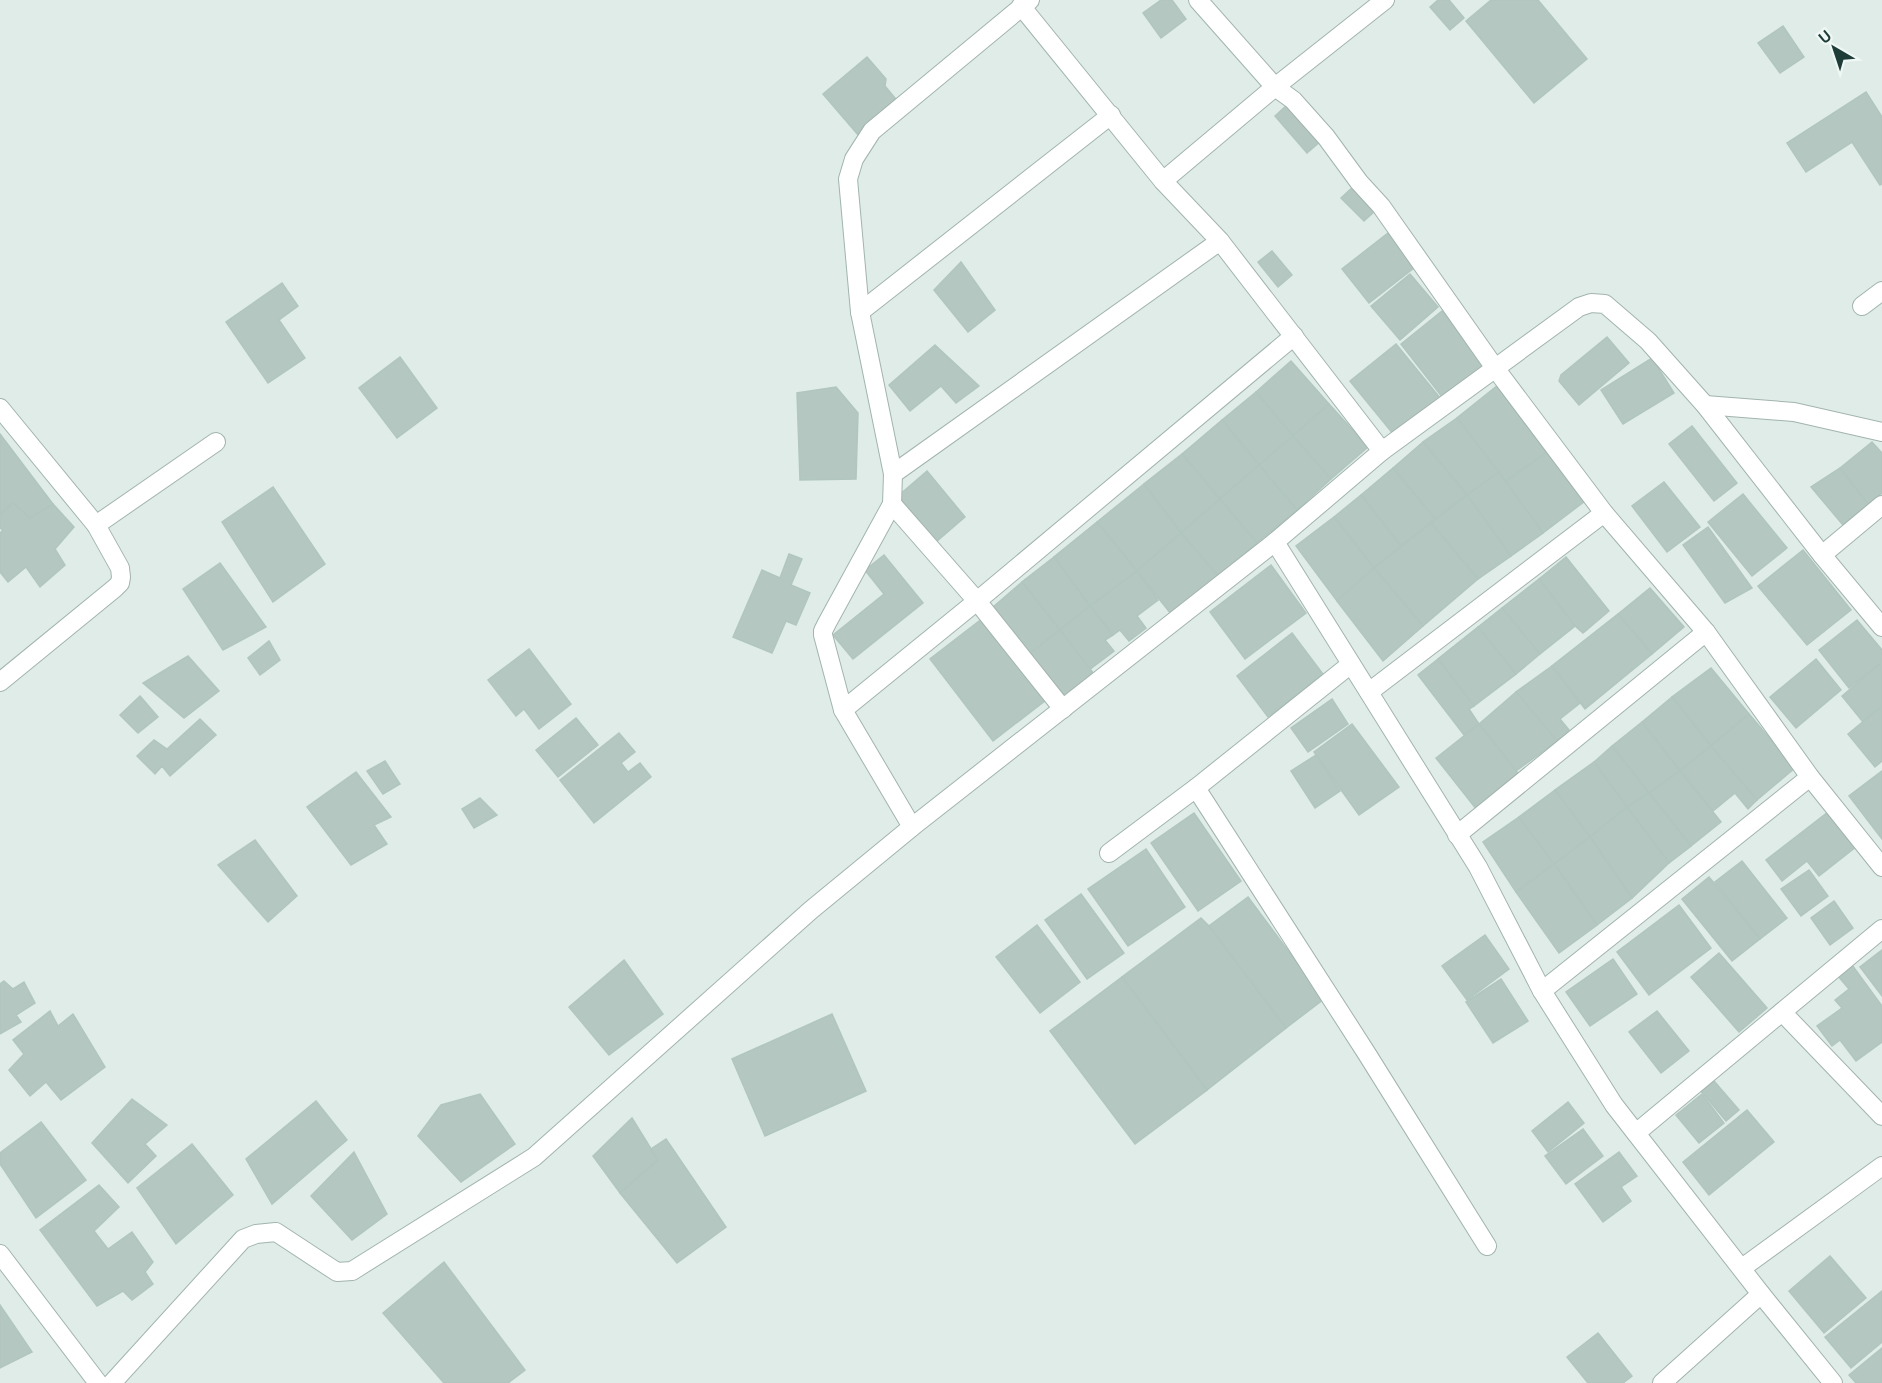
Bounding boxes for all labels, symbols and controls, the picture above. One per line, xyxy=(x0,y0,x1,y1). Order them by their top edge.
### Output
north arrow xyxy=(1804,18,1864,78)
text: U xyxy=(1814,25,1836,48)

